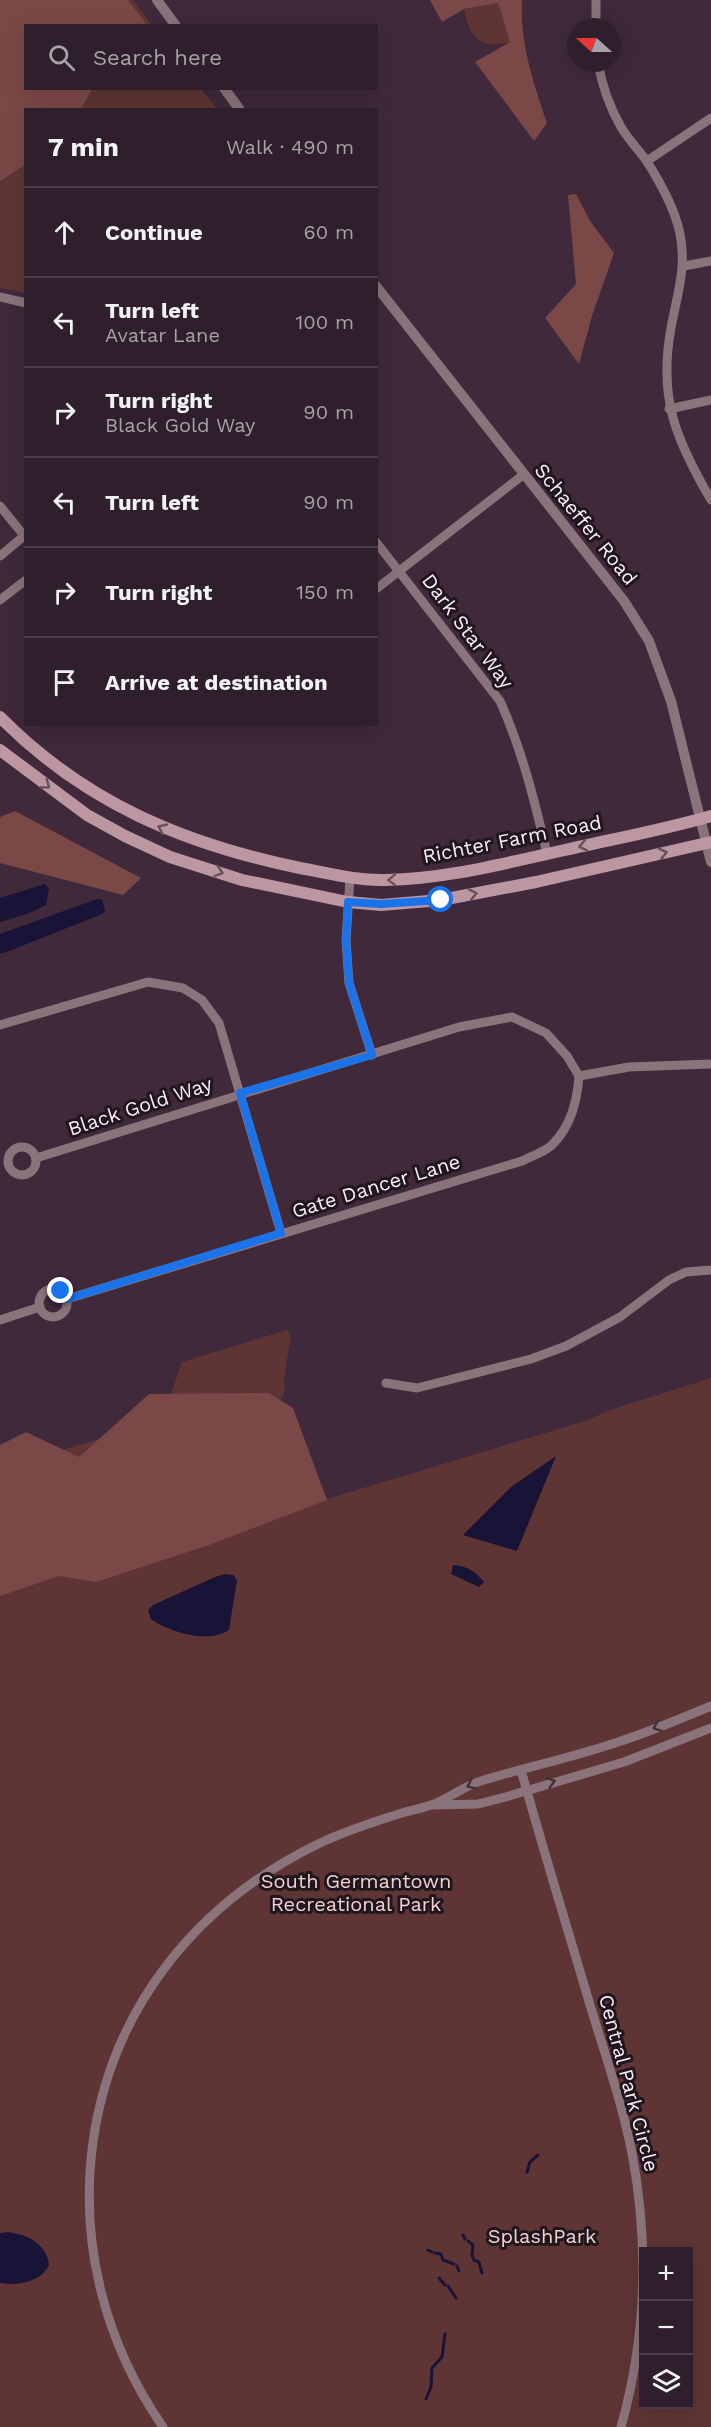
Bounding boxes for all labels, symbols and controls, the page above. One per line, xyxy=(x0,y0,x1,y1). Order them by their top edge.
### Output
north arrow xyxy=(567,18,621,72)
search box xyxy=(24,24,378,90)
icon: search xyxy=(45,41,78,74)
text: Search here xyxy=(93,45,222,70)
text: 7 min xyxy=(48,132,119,162)
text: Walk · 490 m xyxy=(226,135,354,159)
icon: ahead xyxy=(48,216,81,249)
text: Continue xyxy=(105,220,203,245)
text: 60 m xyxy=(304,220,354,244)
text: Turn left xyxy=(105,298,199,323)
icon: left xyxy=(48,306,81,339)
text: 100 m xyxy=(295,310,354,334)
text: Avatar Lane xyxy=(105,323,220,347)
text: Turn right xyxy=(105,388,212,413)
icon: right xyxy=(48,396,81,429)
text: 90 m xyxy=(303,400,354,424)
text: Black Gold Way xyxy=(105,413,255,437)
street label: Schaeffer Road xyxy=(530,458,642,590)
icon: left xyxy=(48,486,81,519)
text: Turn left xyxy=(105,490,199,515)
text: 90 m xyxy=(303,490,354,514)
street label: Dark Star Way xyxy=(417,569,519,694)
icon: right xyxy=(48,576,81,609)
text: Turn right xyxy=(105,580,212,605)
text: 150 m xyxy=(296,580,354,604)
icon: arrive xyxy=(48,666,81,699)
text: Arrive at destination xyxy=(105,670,328,695)
one-way arrow xyxy=(40,778,51,789)
street label: Richter Farm Road xyxy=(420,810,604,868)
one-way arrow xyxy=(157,823,168,835)
one-way arrow xyxy=(578,838,588,851)
one-way arrow xyxy=(658,847,668,860)
one-way arrow xyxy=(213,865,224,878)
one-way arrow xyxy=(387,873,396,886)
route start xyxy=(427,886,453,912)
one-way arrow xyxy=(467,888,477,901)
street label: Black Gold Way xyxy=(65,1071,216,1141)
street label: Gate Dancer Lane xyxy=(289,1149,463,1223)
route end xyxy=(47,1277,73,1303)
one-way arrow xyxy=(652,1720,663,1732)
one-way arrow xyxy=(545,1777,555,1790)
one-way arrow xyxy=(466,1778,477,1790)
park label: South Germantown Recreational Park xyxy=(261,1869,451,1916)
street label: Central Park Circle xyxy=(594,1992,664,2174)
park label: SplashPark xyxy=(488,2224,596,2248)
map controls xyxy=(639,2247,693,2409)
button: + xyxy=(639,2247,693,2301)
button: − xyxy=(639,2301,693,2355)
button: layers xyxy=(639,2355,693,2409)

